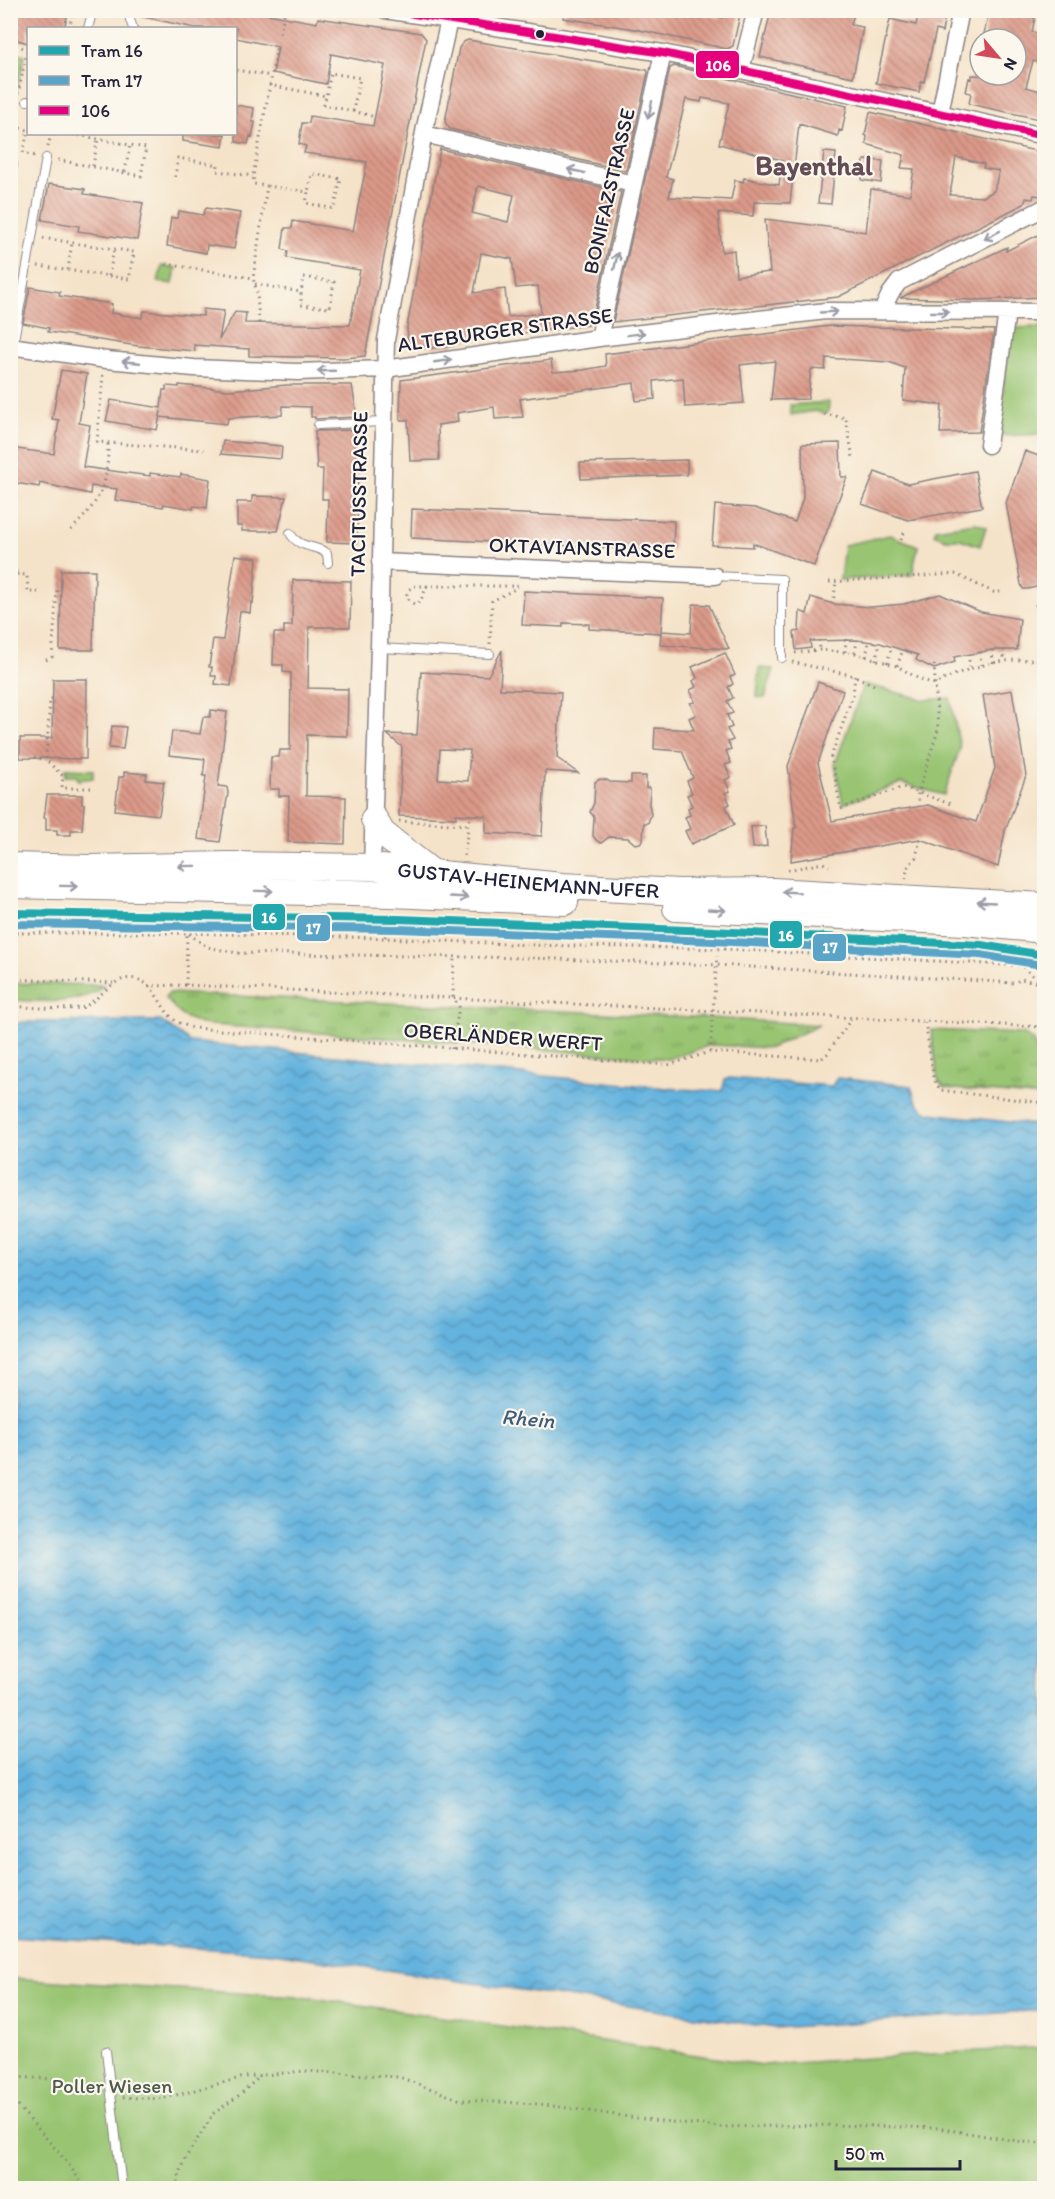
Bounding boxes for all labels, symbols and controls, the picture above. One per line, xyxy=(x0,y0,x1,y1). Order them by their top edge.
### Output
legend xyxy=(27,27,237,135)
north arrow xyxy=(968,27,1028,87)
unlabelled marker xyxy=(534,28,546,40)
text: Tram 16 xyxy=(81,40,143,62)
line badge: 106 xyxy=(695,50,740,79)
text: N xyxy=(1000,55,1022,73)
text: 106 xyxy=(705,56,731,75)
text: Tram 17 xyxy=(81,70,142,92)
text: 106 xyxy=(81,100,110,122)
one-way arrow xyxy=(644,100,655,120)
street label: BONIFAZSTRASSE xyxy=(577,105,640,276)
district label: Bayenthal xyxy=(755,149,873,182)
one-way arrow xyxy=(567,164,586,176)
one-way arrow xyxy=(984,230,1002,241)
one-way arrow xyxy=(611,252,623,271)
street label: ALTEBURGER STRASSE xyxy=(396,302,614,357)
one-way arrow xyxy=(819,306,839,317)
one-way arrow xyxy=(930,306,950,317)
one-way arrow xyxy=(625,328,645,339)
one-way arrow xyxy=(432,355,452,366)
one-way arrow xyxy=(122,356,142,367)
one-way arrow xyxy=(317,365,337,377)
street label: TACITUSSTRASSE xyxy=(345,411,372,577)
street label: OKTAVIANSTRASSE xyxy=(488,532,676,563)
street label: GUSTAV-HEINEMANN-UFER xyxy=(396,857,660,903)
one-way arrow xyxy=(178,860,198,872)
one-way arrow xyxy=(58,880,78,892)
one-way arrow xyxy=(253,885,273,897)
one-way arrow xyxy=(782,886,802,897)
one-way arrow xyxy=(448,892,468,903)
one-way arrow xyxy=(977,897,997,908)
line badge: 16 xyxy=(252,903,286,931)
one-way arrow xyxy=(706,904,726,915)
text: 16 xyxy=(261,908,277,927)
line badge: 17 xyxy=(296,914,331,942)
text: 17 xyxy=(305,919,321,938)
line badge: 16 xyxy=(769,920,803,949)
text: 16 xyxy=(778,926,794,945)
line badge: 17 xyxy=(812,933,847,962)
text: 17 xyxy=(822,938,838,957)
street label: OBERLÄNDER WERFT xyxy=(403,1017,604,1056)
water label: Rhein xyxy=(500,1403,556,1434)
park label: Poller Wiesen xyxy=(52,2073,172,2098)
scale bar xyxy=(836,2133,960,2171)
text: 50 m xyxy=(845,2143,885,2165)

